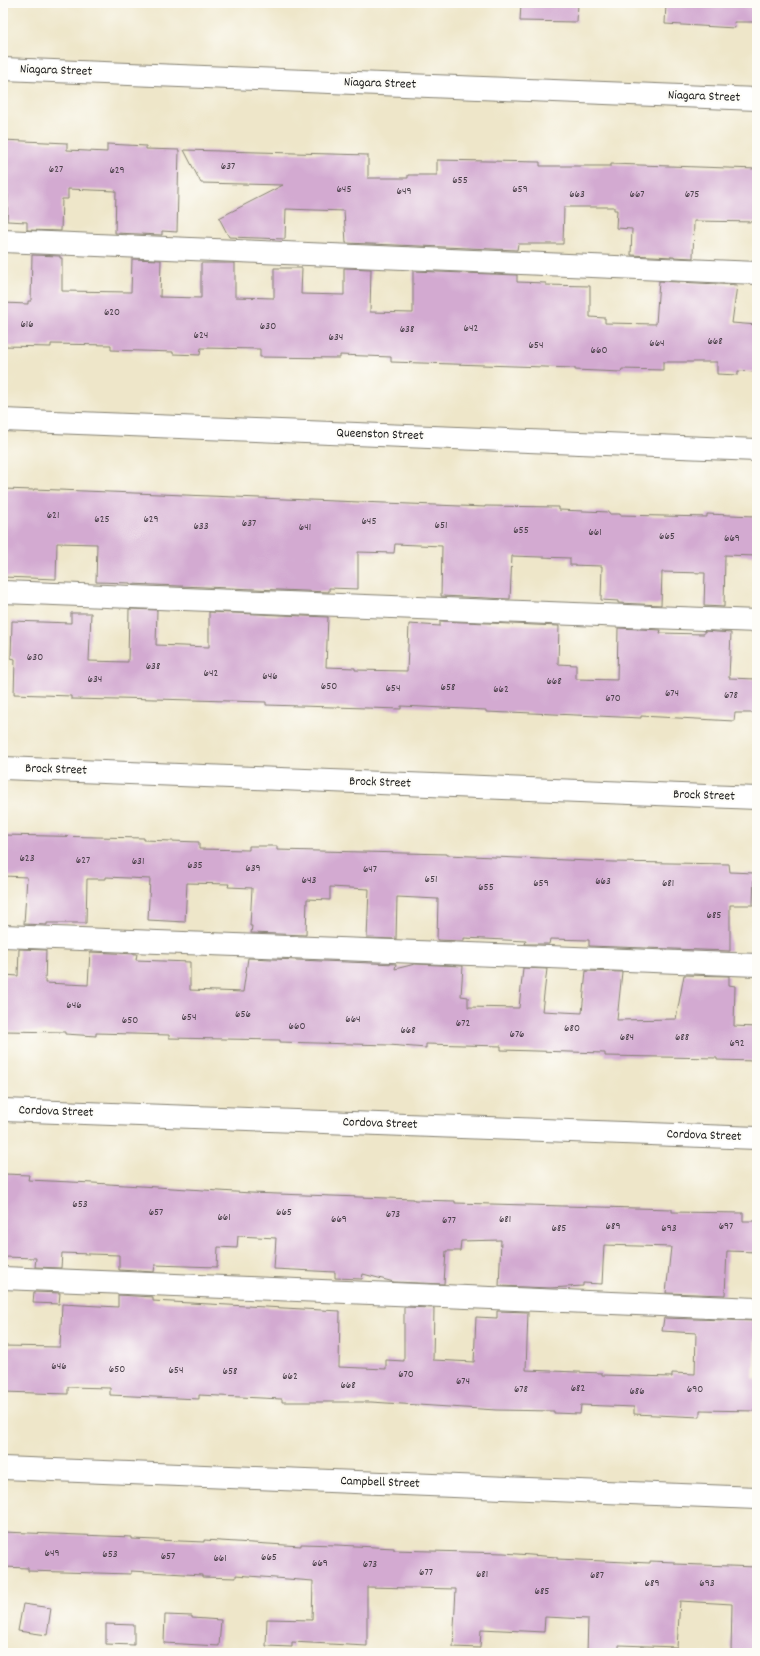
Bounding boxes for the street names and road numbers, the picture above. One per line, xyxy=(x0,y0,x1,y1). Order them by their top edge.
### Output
street label: Niagara Street xyxy=(20,60,93,82)
street label: Niagara Street xyxy=(344,73,417,95)
street label: Niagara Street xyxy=(668,86,741,108)
street label: Queenston Street xyxy=(336,424,424,446)
street label: Brock Street xyxy=(25,759,87,781)
street label: Brock Street xyxy=(349,772,411,794)
street label: Brock Street xyxy=(673,785,735,807)
street label: Cordova Street xyxy=(18,1101,94,1123)
street label: Cordova Street xyxy=(342,1113,418,1135)
street label: Cordova Street xyxy=(666,1125,742,1147)
street label: Campbell Street xyxy=(340,1472,420,1494)

